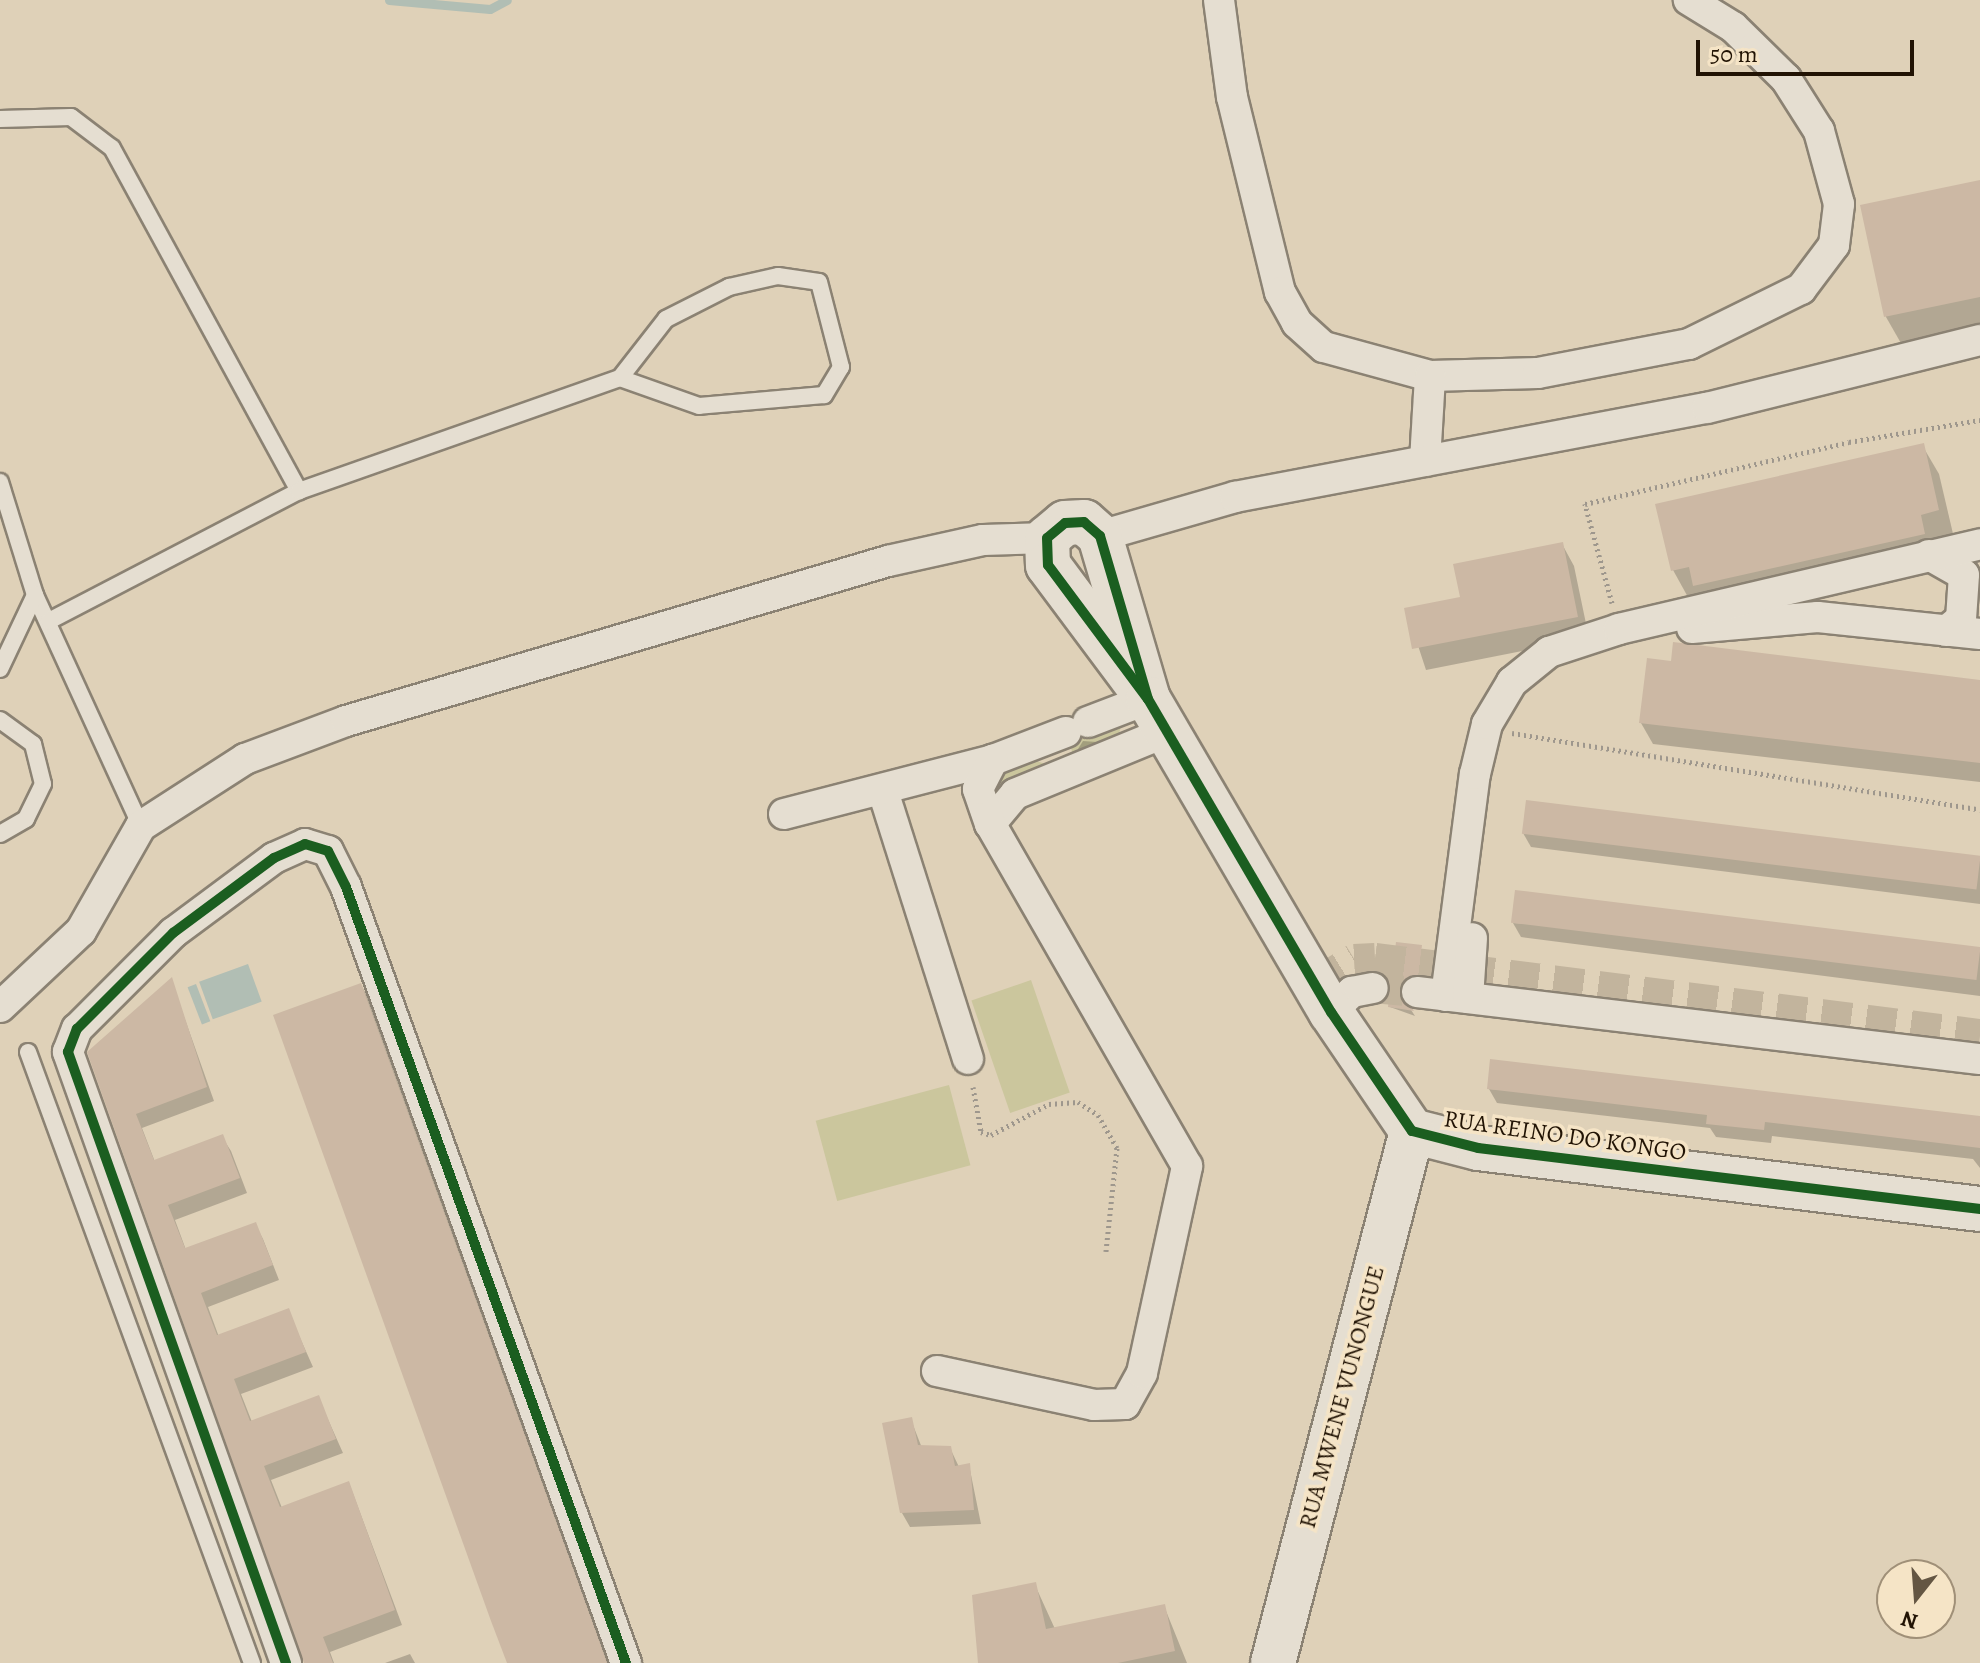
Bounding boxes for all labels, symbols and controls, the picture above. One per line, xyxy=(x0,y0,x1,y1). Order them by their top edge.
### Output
scale bar xyxy=(1700,24,1918,74)
text: 50 m xyxy=(1710,38,1758,70)
street label: RUA REINO DO KONGO xyxy=(1442,1105,1688,1167)
street label: RUA MWENE VUNONGUE xyxy=(1293,1263,1391,1531)
north arrow xyxy=(1876,1559,1956,1639)
text: N xyxy=(1898,1603,1922,1637)

